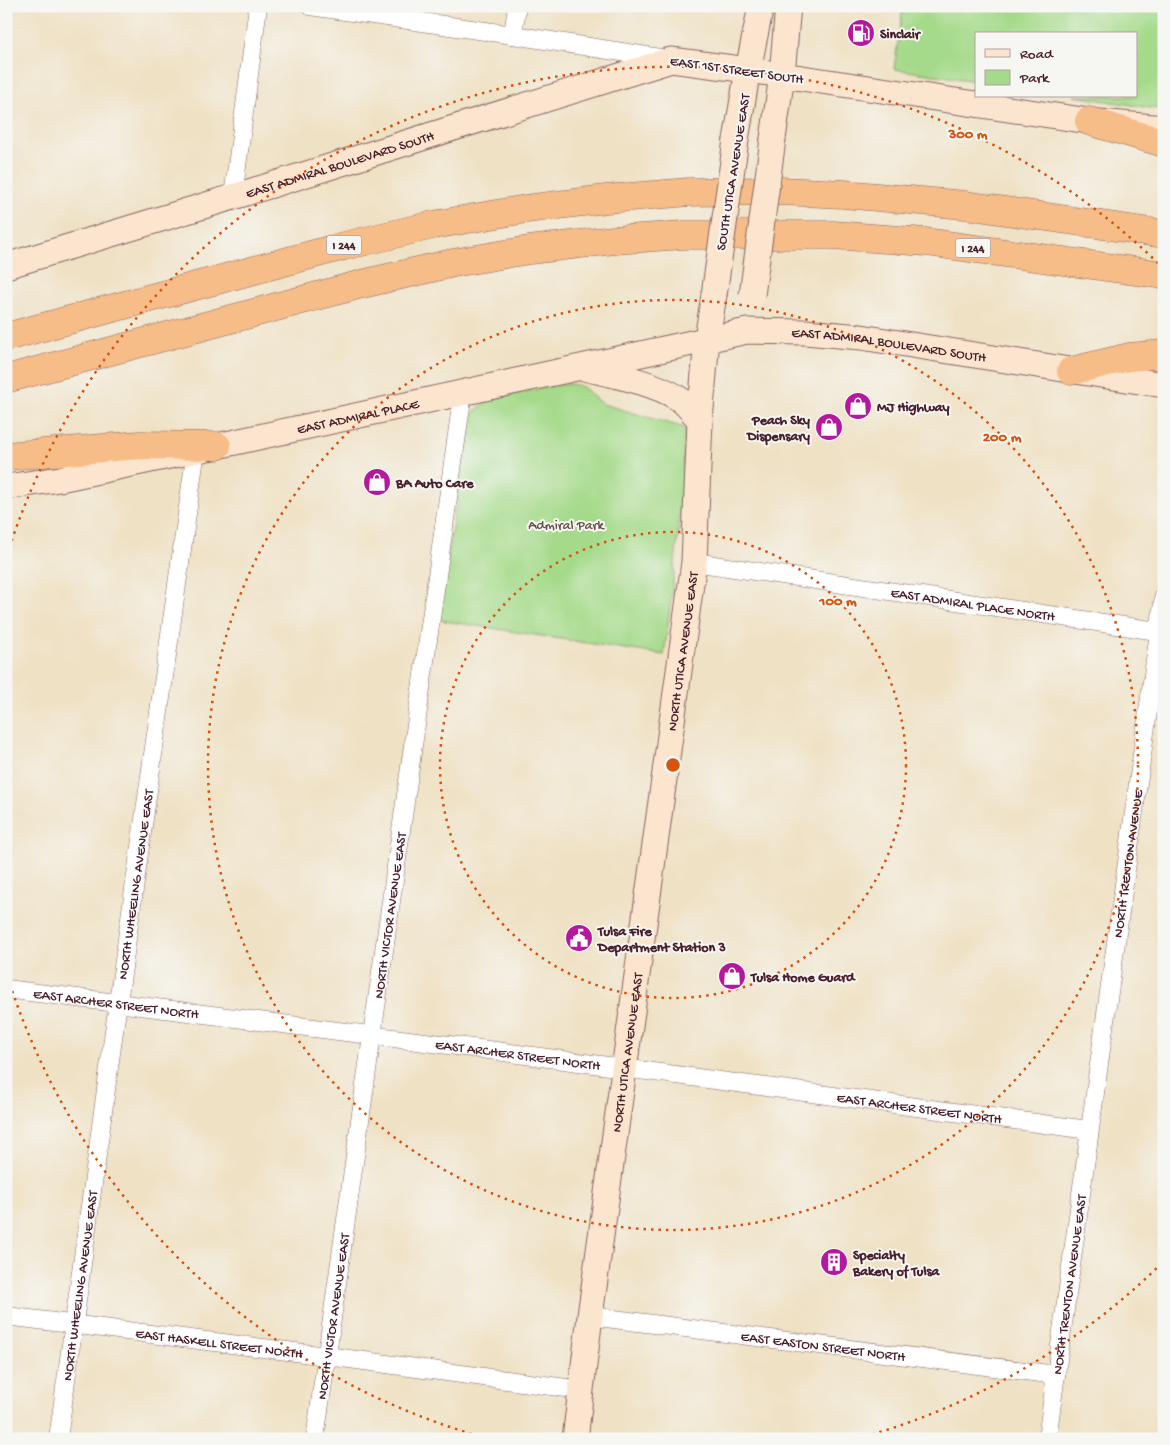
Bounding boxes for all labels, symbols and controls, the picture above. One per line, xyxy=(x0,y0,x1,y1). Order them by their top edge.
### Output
fuel station icon: Sinclair xyxy=(846,18,876,48)
place label: Sinclair xyxy=(880,27,922,44)
legend xyxy=(975,32,1138,98)
text: Road xyxy=(1020,46,1054,64)
street label: EAST 1ST STREET SOUTH xyxy=(669,54,806,89)
text: Park xyxy=(1019,70,1050,88)
street label: SOUTH UTICA AVENUE EAST xyxy=(714,92,755,252)
text: 300 m xyxy=(947,126,988,144)
street label: EAST ADMIRAL BOULEVARD SOUTH xyxy=(244,128,438,203)
road number: I 244 xyxy=(326,236,362,254)
road number: I 244 xyxy=(956,238,990,258)
street label: EAST ADMIRAL BOULEVARD SOUTH xyxy=(791,326,988,368)
shop icon: MJ Highway xyxy=(843,391,873,421)
street label: EAST ADMIRAL PLACE xyxy=(296,396,422,439)
place label: MJ Highway xyxy=(877,400,950,417)
shop icon: Peach Sky Dispensary xyxy=(814,412,844,442)
place label: Peach Sky Dispensary xyxy=(745,413,810,446)
text: 200 m xyxy=(983,429,1022,447)
shop icon: BA Auto Care xyxy=(362,467,392,497)
place label: BA Auto Care xyxy=(395,476,474,493)
park label: Admiral Park xyxy=(528,518,605,535)
street label: NORTH UTICA AVENUE EAST xyxy=(665,570,704,732)
street label: EAST ADMIRAL PLACE NORTH xyxy=(889,585,1057,627)
text: 100 m xyxy=(818,593,857,611)
centre of rings xyxy=(664,756,682,774)
street label: NORTH TRENTON AVENUE xyxy=(1111,787,1148,939)
street label: NORTH WHEELING AVENUE EAST xyxy=(115,788,159,981)
street label: NORTH VICTOR AVENUE EAST xyxy=(371,831,412,1000)
public building icon: Tulsa Fire Department Station 3 xyxy=(564,923,594,953)
place label: Tulsa Fire Department Station 3 xyxy=(596,924,726,957)
shop icon: Tulsa Home Guard xyxy=(717,961,747,991)
place label: Tulsa Home Guard xyxy=(750,970,856,987)
street label: NORTH UTICA AVENUE EAST xyxy=(609,971,648,1133)
street label: EAST ARCHER STREET NORTH xyxy=(32,987,200,1024)
street label: EAST ARCHER STREET NORTH xyxy=(434,1037,602,1076)
street label: EAST ARCHER STREET NORTH xyxy=(835,1090,1004,1129)
street label: NORTH WHEELING AVENUE EAST xyxy=(60,1189,103,1382)
street label: NORTH TRENTON AVENUE EAST xyxy=(1050,1193,1092,1376)
street label: NORTH VICTOR AVENUE EAST xyxy=(315,1232,355,1401)
building icon: Specialty Bakery of Tulsa xyxy=(819,1247,849,1277)
place label: Specialty Bakery of Tulsa xyxy=(852,1248,941,1281)
street label: EAST HASKELL STREET NORTH xyxy=(134,1326,305,1364)
street label: EAST EASTON STREET NORTH xyxy=(740,1329,907,1367)

